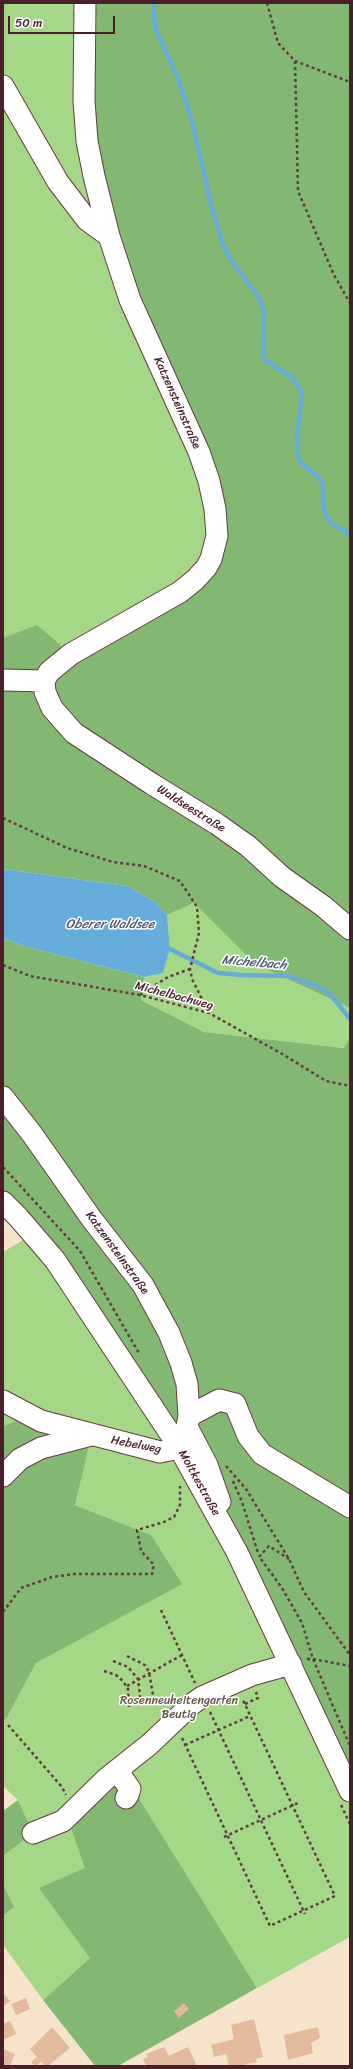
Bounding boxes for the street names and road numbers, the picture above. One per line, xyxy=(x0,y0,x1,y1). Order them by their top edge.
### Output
street label: Katzensteinstraße xyxy=(150,355,204,451)
street label: Waldseestraße xyxy=(154,782,228,836)
street label: Michelbachweg xyxy=(133,979,215,1013)
street label: Katzensteinstraße xyxy=(82,1209,152,1297)
street label: Hebelweg xyxy=(110,1433,162,1457)
street label: Moltkestraße xyxy=(175,1447,223,1519)

